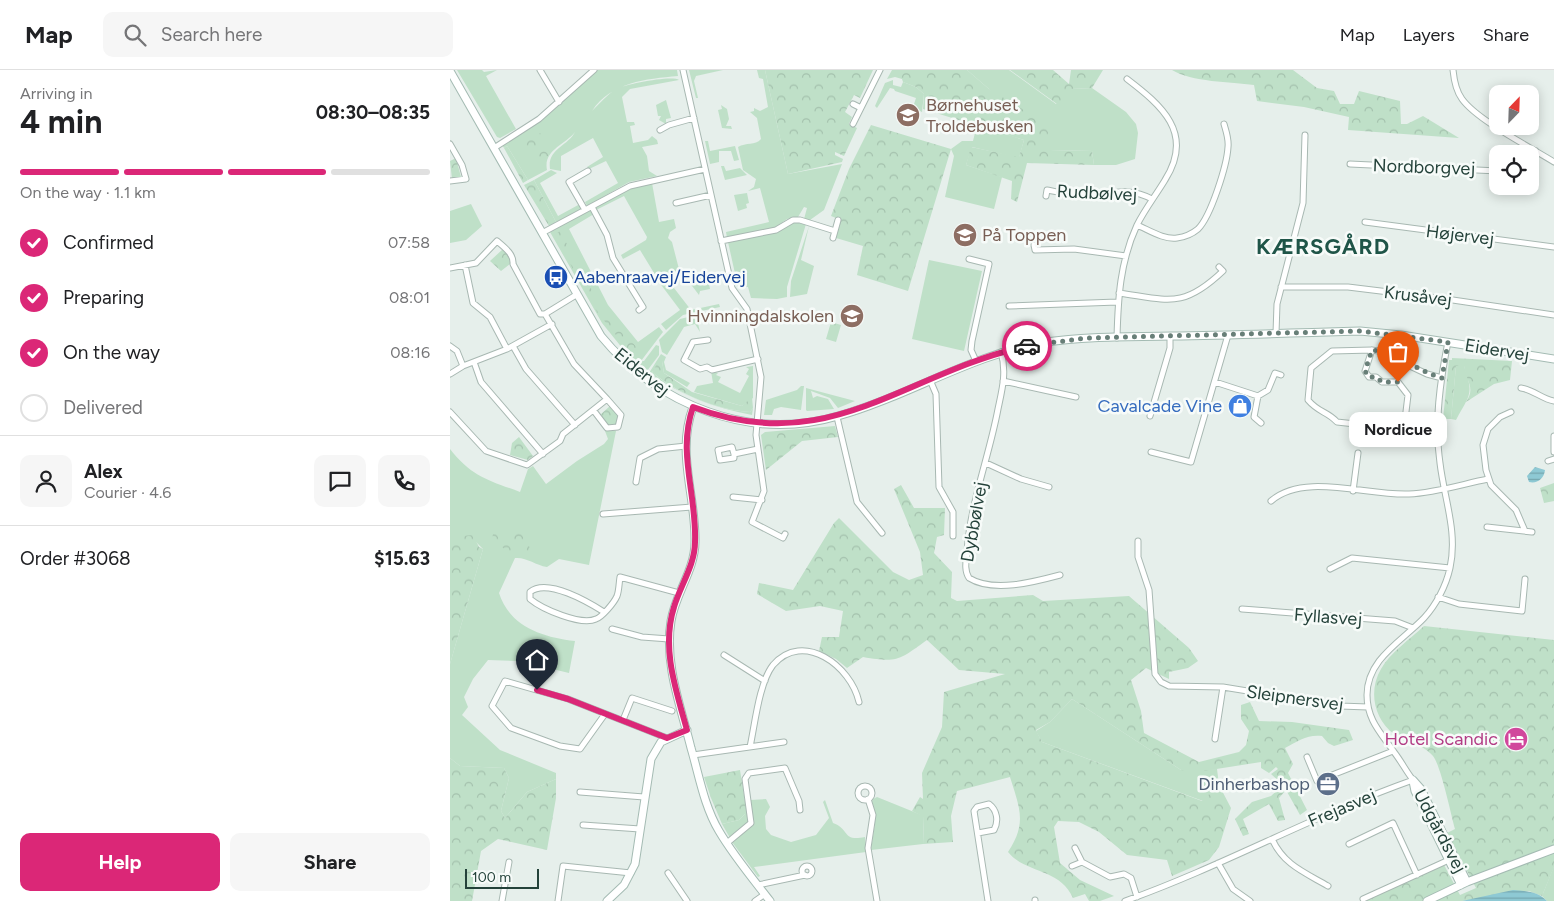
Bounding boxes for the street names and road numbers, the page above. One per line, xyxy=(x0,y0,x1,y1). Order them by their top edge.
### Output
street label: Nordborgvej xyxy=(1372,154,1476,180)
street label: Rudbølvej xyxy=(1056,180,1138,206)
street label: Højervej xyxy=(1425,220,1495,250)
street label: Krusåvej xyxy=(1383,281,1453,311)
street label: Eidervej xyxy=(1463,334,1531,366)
street label: Eidervej xyxy=(610,343,674,401)
street label: Dybbølvej xyxy=(956,480,992,564)
street label: Fyllasvej xyxy=(1293,604,1363,630)
street label: Sleipnersvej xyxy=(1245,680,1345,716)
street label: Frejasvej xyxy=(1305,784,1379,832)
street label: Udgårdsvej xyxy=(1409,785,1471,877)

